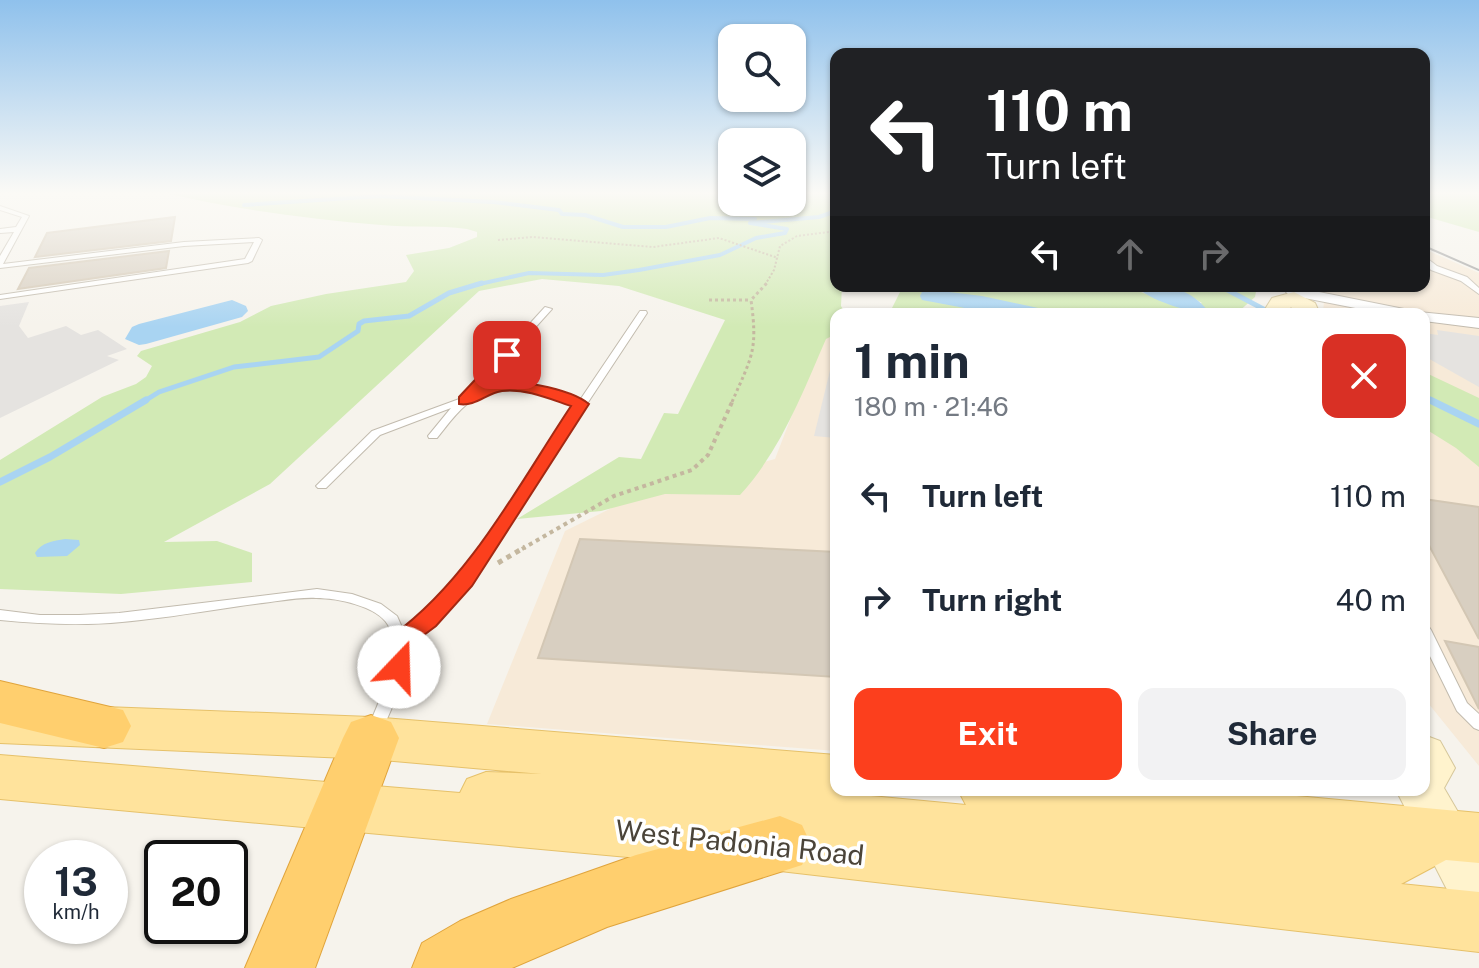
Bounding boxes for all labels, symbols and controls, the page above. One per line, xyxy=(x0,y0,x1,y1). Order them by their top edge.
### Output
map controls xyxy=(718,24,806,216)
button: search xyxy=(718,24,806,112)
text: 110 m xyxy=(986,78,1133,144)
icon: left xyxy=(854,80,958,184)
button: layers xyxy=(718,128,806,216)
text: Turn left xyxy=(986,145,1127,187)
icon: left xyxy=(1024,232,1068,276)
icon: ahead xyxy=(1108,232,1152,276)
icon: right xyxy=(1192,232,1236,276)
pin xyxy=(473,321,541,389)
text: 1 min xyxy=(854,332,970,389)
icon: arrive xyxy=(485,333,529,377)
button: close xyxy=(1322,334,1406,418)
text: 180 m · 21:46 xyxy=(854,391,1009,422)
icon: left xyxy=(854,474,898,518)
text: Turn left xyxy=(922,478,1043,514)
text: 110 m xyxy=(1330,478,1406,514)
icon: right xyxy=(854,578,898,622)
text: Turn right xyxy=(922,582,1062,618)
text: 40 m xyxy=(1336,582,1406,618)
position arrow xyxy=(357,625,441,709)
button: Exit xyxy=(854,688,1122,780)
button: Share xyxy=(1138,688,1406,780)
street label: West Padonia Road xyxy=(614,813,866,871)
speed limit sign: 20 xyxy=(144,840,248,944)
text: 13 xyxy=(54,858,98,905)
text: km/h xyxy=(52,900,100,924)

